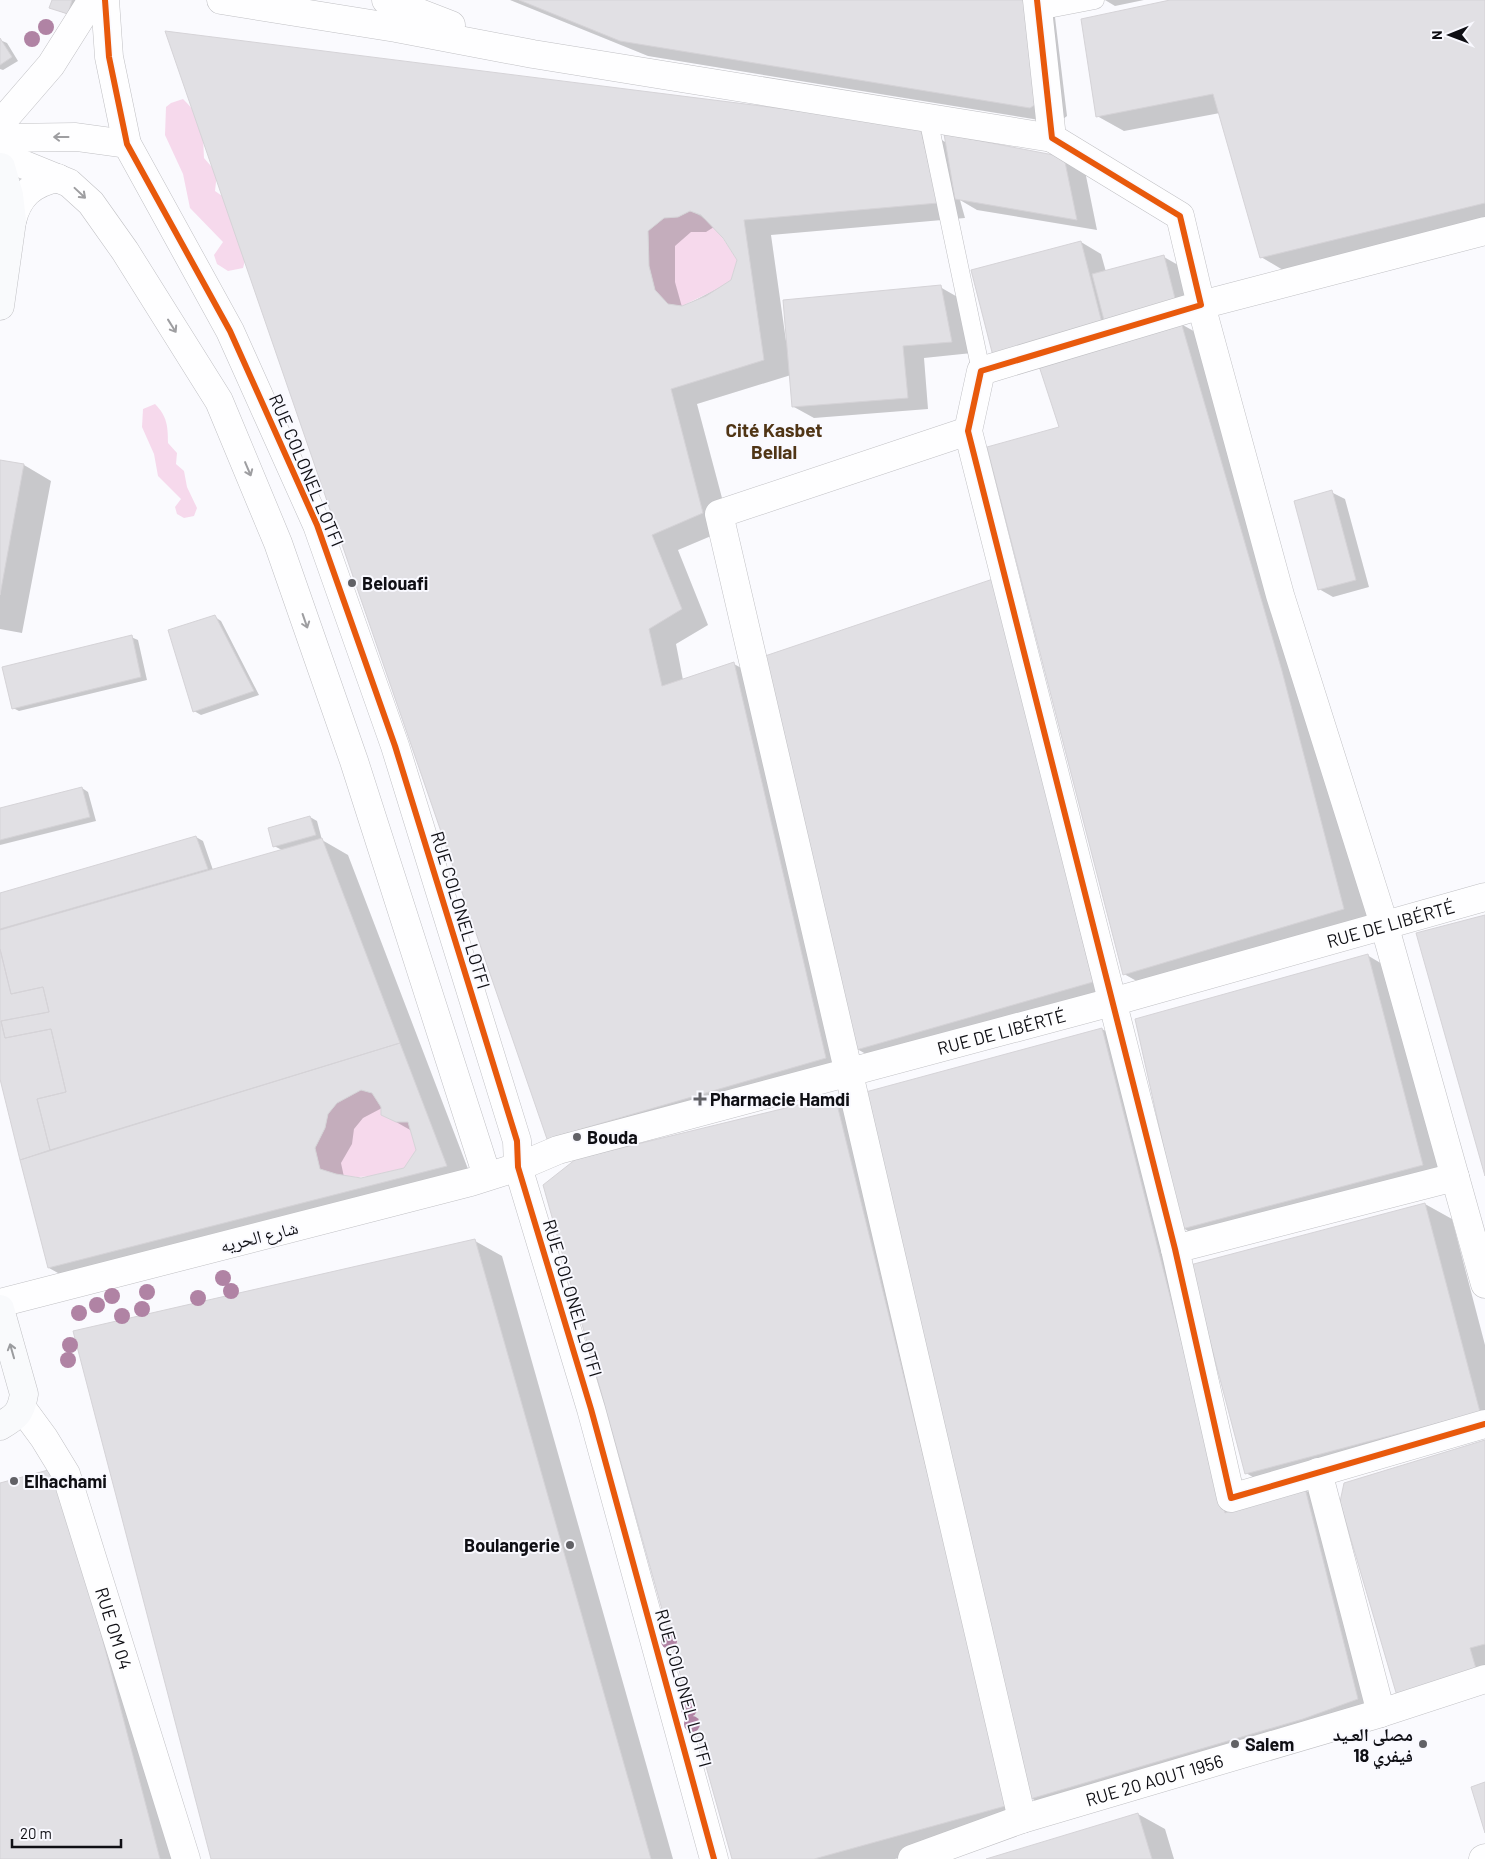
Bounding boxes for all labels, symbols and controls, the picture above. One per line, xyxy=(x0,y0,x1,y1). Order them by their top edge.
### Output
north arrow xyxy=(1425,10,1475,60)
text: N xyxy=(1428,30,1445,40)
one-way arrow xyxy=(53,132,70,142)
one-way arrow xyxy=(73,187,86,199)
one-way arrow xyxy=(167,318,177,332)
street label: RUE COLONEL LOTFI xyxy=(265,390,349,550)
district label: Cité Kasbet Bellal xyxy=(725,418,823,463)
one-way arrow xyxy=(243,461,253,476)
place label: Belouafi xyxy=(362,572,428,594)
marker: Belouafi xyxy=(346,577,358,589)
one-way arrow xyxy=(301,613,311,629)
street label: RUE COLONEL LOTFI xyxy=(427,829,495,991)
street label: RUE DE LIBÉRTÉ xyxy=(1324,895,1457,952)
street label: RUE DE LIBÉRTÉ xyxy=(935,1004,1068,1059)
place label: Pharmacie Hamdi xyxy=(710,1088,850,1110)
marker: Pharmacie Hamdi xyxy=(694,1093,706,1105)
place label: Bouda xyxy=(587,1126,638,1148)
marker: Bouda xyxy=(571,1131,583,1143)
street label: شارع الحريه xyxy=(218,1216,300,1257)
street label: RUE COLONEL LOTFI xyxy=(539,1217,607,1379)
one-way arrow xyxy=(7,1344,16,1360)
place label: Elhachami xyxy=(24,1470,107,1492)
marker: Elhachami xyxy=(8,1475,20,1487)
place label: Boulangerie xyxy=(464,1534,560,1556)
marker: Boulangerie xyxy=(564,1539,576,1551)
street label: RUE OM 04 xyxy=(91,1584,137,1672)
street label: RUE COLONEL LOTFI xyxy=(651,1606,717,1770)
place label: مصلى العـيد 18 فيفري xyxy=(1333,1723,1413,1770)
place label: Salem xyxy=(1245,1733,1294,1755)
marker: Salem xyxy=(1229,1738,1241,1750)
marker: مصلى العـيد 18 فيفري xyxy=(1417,1738,1429,1750)
street label: RUE 20 AOUT 1956 xyxy=(1083,1749,1226,1811)
scale bar xyxy=(12,1816,121,1848)
text: 20 m xyxy=(20,1824,52,1842)

